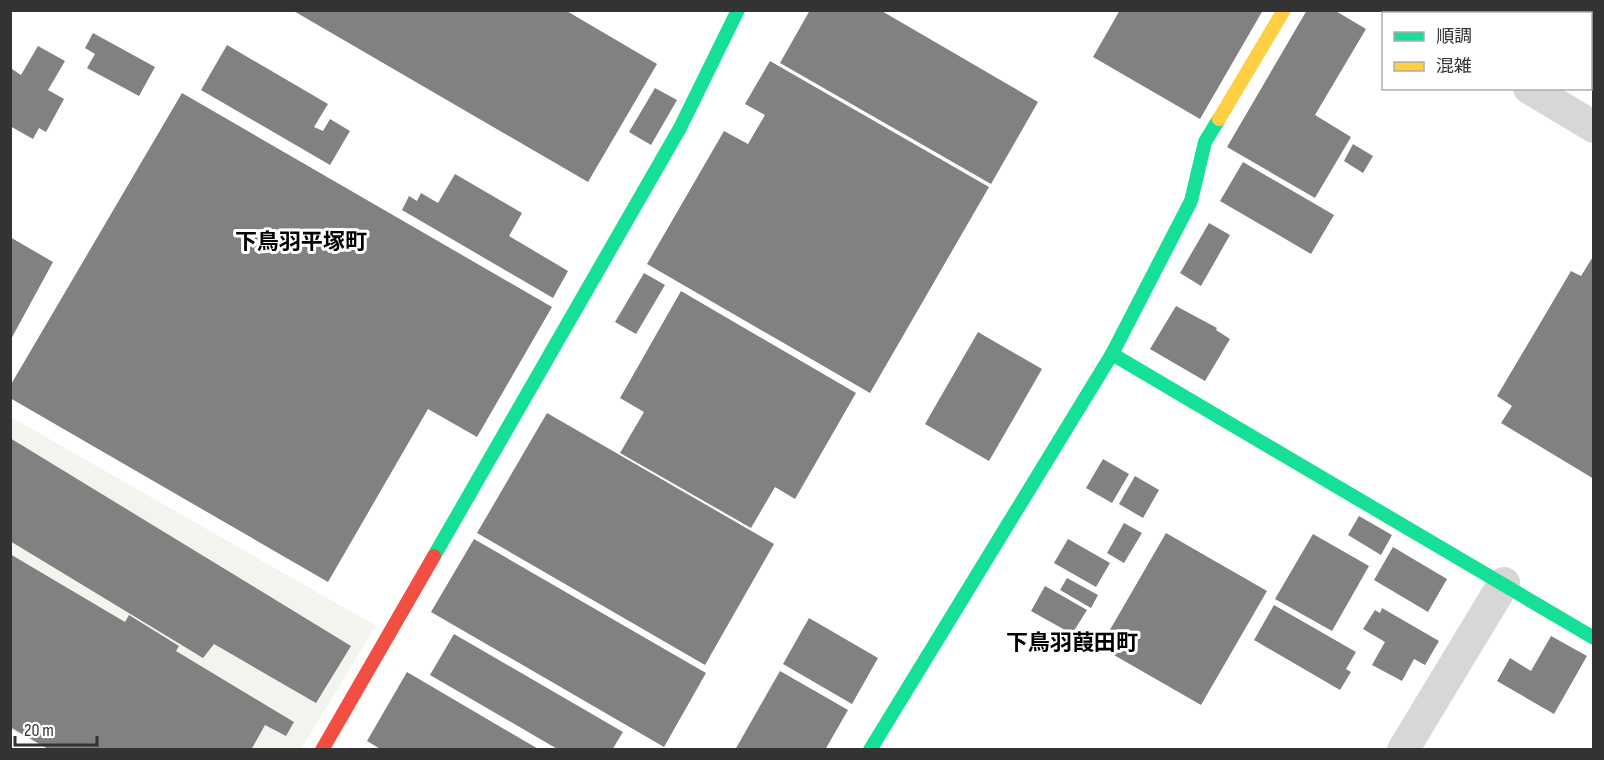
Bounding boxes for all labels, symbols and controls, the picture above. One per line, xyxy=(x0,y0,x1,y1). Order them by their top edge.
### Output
legend xyxy=(1382,12,1592,90)
text: 順調 xyxy=(1436,26,1472,47)
text: 混雑 xyxy=(1436,56,1472,77)
district label: 下鳥羽平塚町 xyxy=(235,229,367,256)
district label: 下鳥羽葭田町 xyxy=(1006,630,1138,657)
scale bar xyxy=(15,709,98,747)
text: 20 m xyxy=(24,720,54,741)

